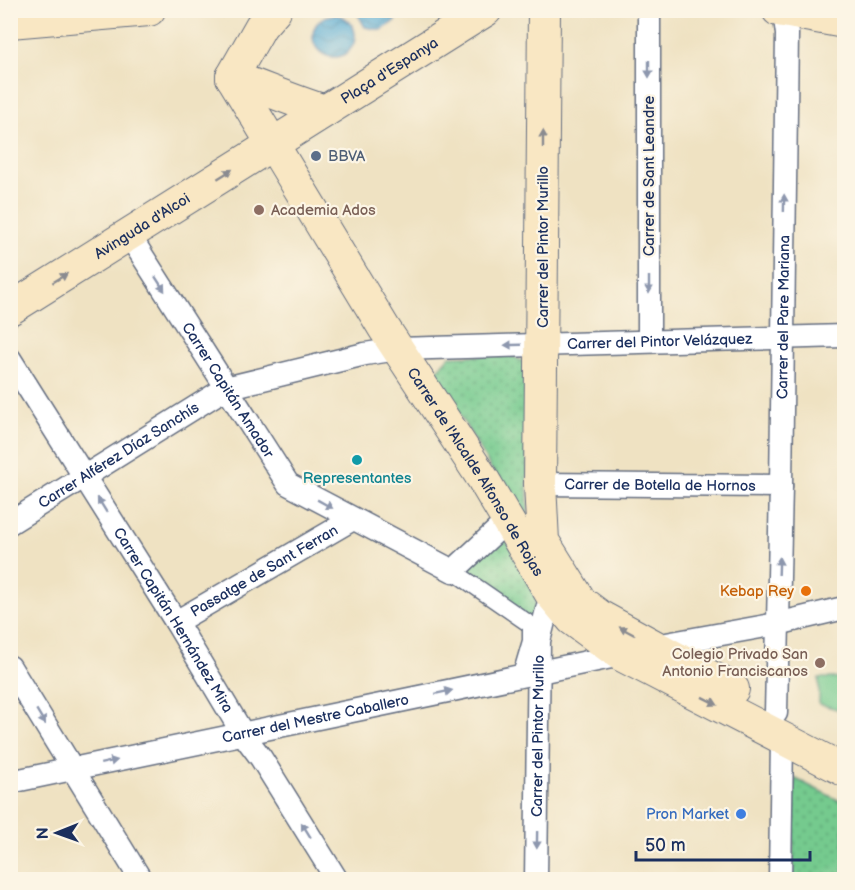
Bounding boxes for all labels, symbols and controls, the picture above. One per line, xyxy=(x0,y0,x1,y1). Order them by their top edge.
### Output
street label: Plaça d'Espanya xyxy=(337,33,442,109)
one-way arrow xyxy=(644,59,654,78)
street label: Carrer de Sant Leandre xyxy=(640,96,659,256)
one-way arrow xyxy=(538,129,548,148)
place label: BBVA xyxy=(328,147,366,166)
marker: BBVA xyxy=(309,149,323,163)
street label: Carrer del Pintor Murillo xyxy=(534,166,553,328)
one-way arrow xyxy=(217,169,234,180)
street label: Avinguda d'Alcoi xyxy=(91,189,194,264)
one-way arrow xyxy=(779,193,789,212)
place label: Academia Ados xyxy=(271,201,376,220)
marker: Academia Ados xyxy=(252,203,266,217)
street label: Carrer del Pare Mariana xyxy=(773,235,794,399)
one-way arrow xyxy=(52,272,68,283)
one-way arrow xyxy=(644,275,654,294)
one-way arrow xyxy=(154,276,165,293)
street label: Carrer Capitán Amador xyxy=(177,319,278,462)
street label: Carrer del Pintor Velázquez xyxy=(567,330,753,354)
one-way arrow xyxy=(504,340,523,350)
street label: Carrer de l'Alcalde Alfonso de Rojas xyxy=(403,364,548,581)
street label: Carrer Alférez Díaz Sanchís xyxy=(35,398,203,513)
marker: Representantes xyxy=(350,453,364,467)
place label: Representantes xyxy=(303,469,412,488)
street label: Carrer de Botella de Hornos xyxy=(564,475,756,496)
one-way arrow xyxy=(97,497,108,513)
one-way arrow xyxy=(317,499,334,509)
street label: Passatge de Sant Ferran xyxy=(187,521,342,621)
street label: Carrer Capitán Hernández Mira xyxy=(109,524,237,716)
one-way arrow xyxy=(774,556,783,575)
place label: Kebap Rey xyxy=(720,582,794,601)
marker: Kebap Rey xyxy=(799,584,813,598)
one-way arrow xyxy=(618,626,635,636)
place label: Colegio Privado San Antonio Franciscanos xyxy=(662,645,809,681)
street label: Carrer del Pintor Murillo xyxy=(528,655,549,817)
marker: Colegio Privado San Antonio Franciscanos xyxy=(813,656,827,670)
one-way arrow xyxy=(434,686,453,696)
street label: Carrer del Mestre Caballero xyxy=(220,690,411,748)
one-way arrow xyxy=(701,695,719,705)
one-way arrow xyxy=(35,709,46,725)
one-way arrow xyxy=(100,756,118,766)
north arrow xyxy=(27,803,87,863)
place label: Pron Market xyxy=(646,805,729,824)
marker: Pron Market xyxy=(734,807,748,821)
one-way arrow xyxy=(301,822,312,838)
scale bar xyxy=(636,824,810,862)
text: N xyxy=(34,827,53,839)
one-way arrow xyxy=(532,830,542,849)
text: 50 m xyxy=(645,835,686,856)

